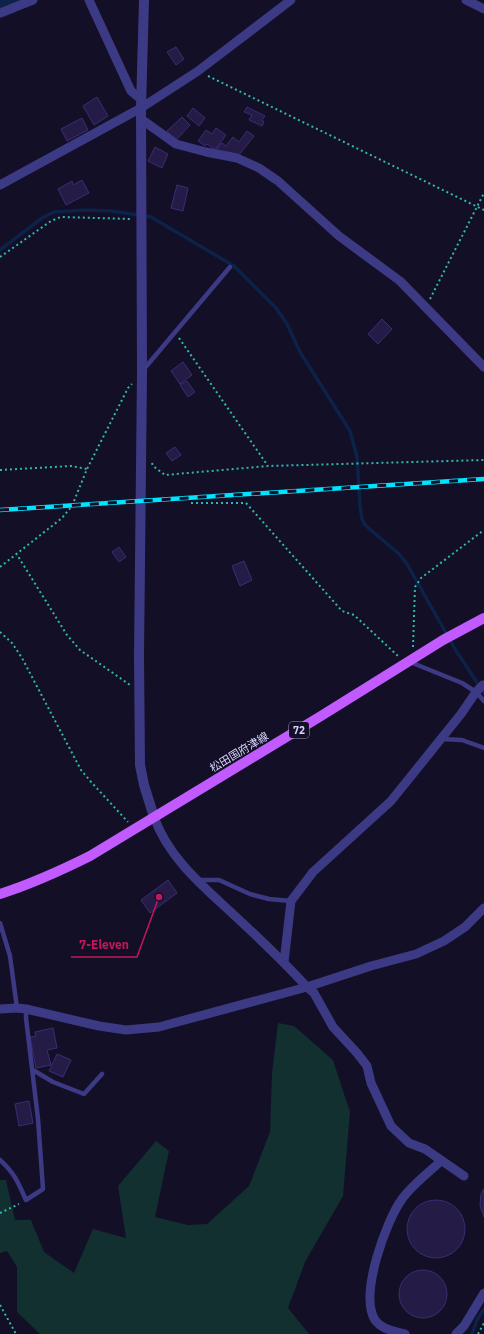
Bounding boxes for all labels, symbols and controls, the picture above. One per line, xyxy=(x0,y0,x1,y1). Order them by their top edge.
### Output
road number: 72 xyxy=(289,722,309,738)
street label: 松田国府津線 xyxy=(207,729,271,775)
callout: 7-Eleven xyxy=(71,933,137,957)
text: 7-Eleven xyxy=(79,937,129,952)

